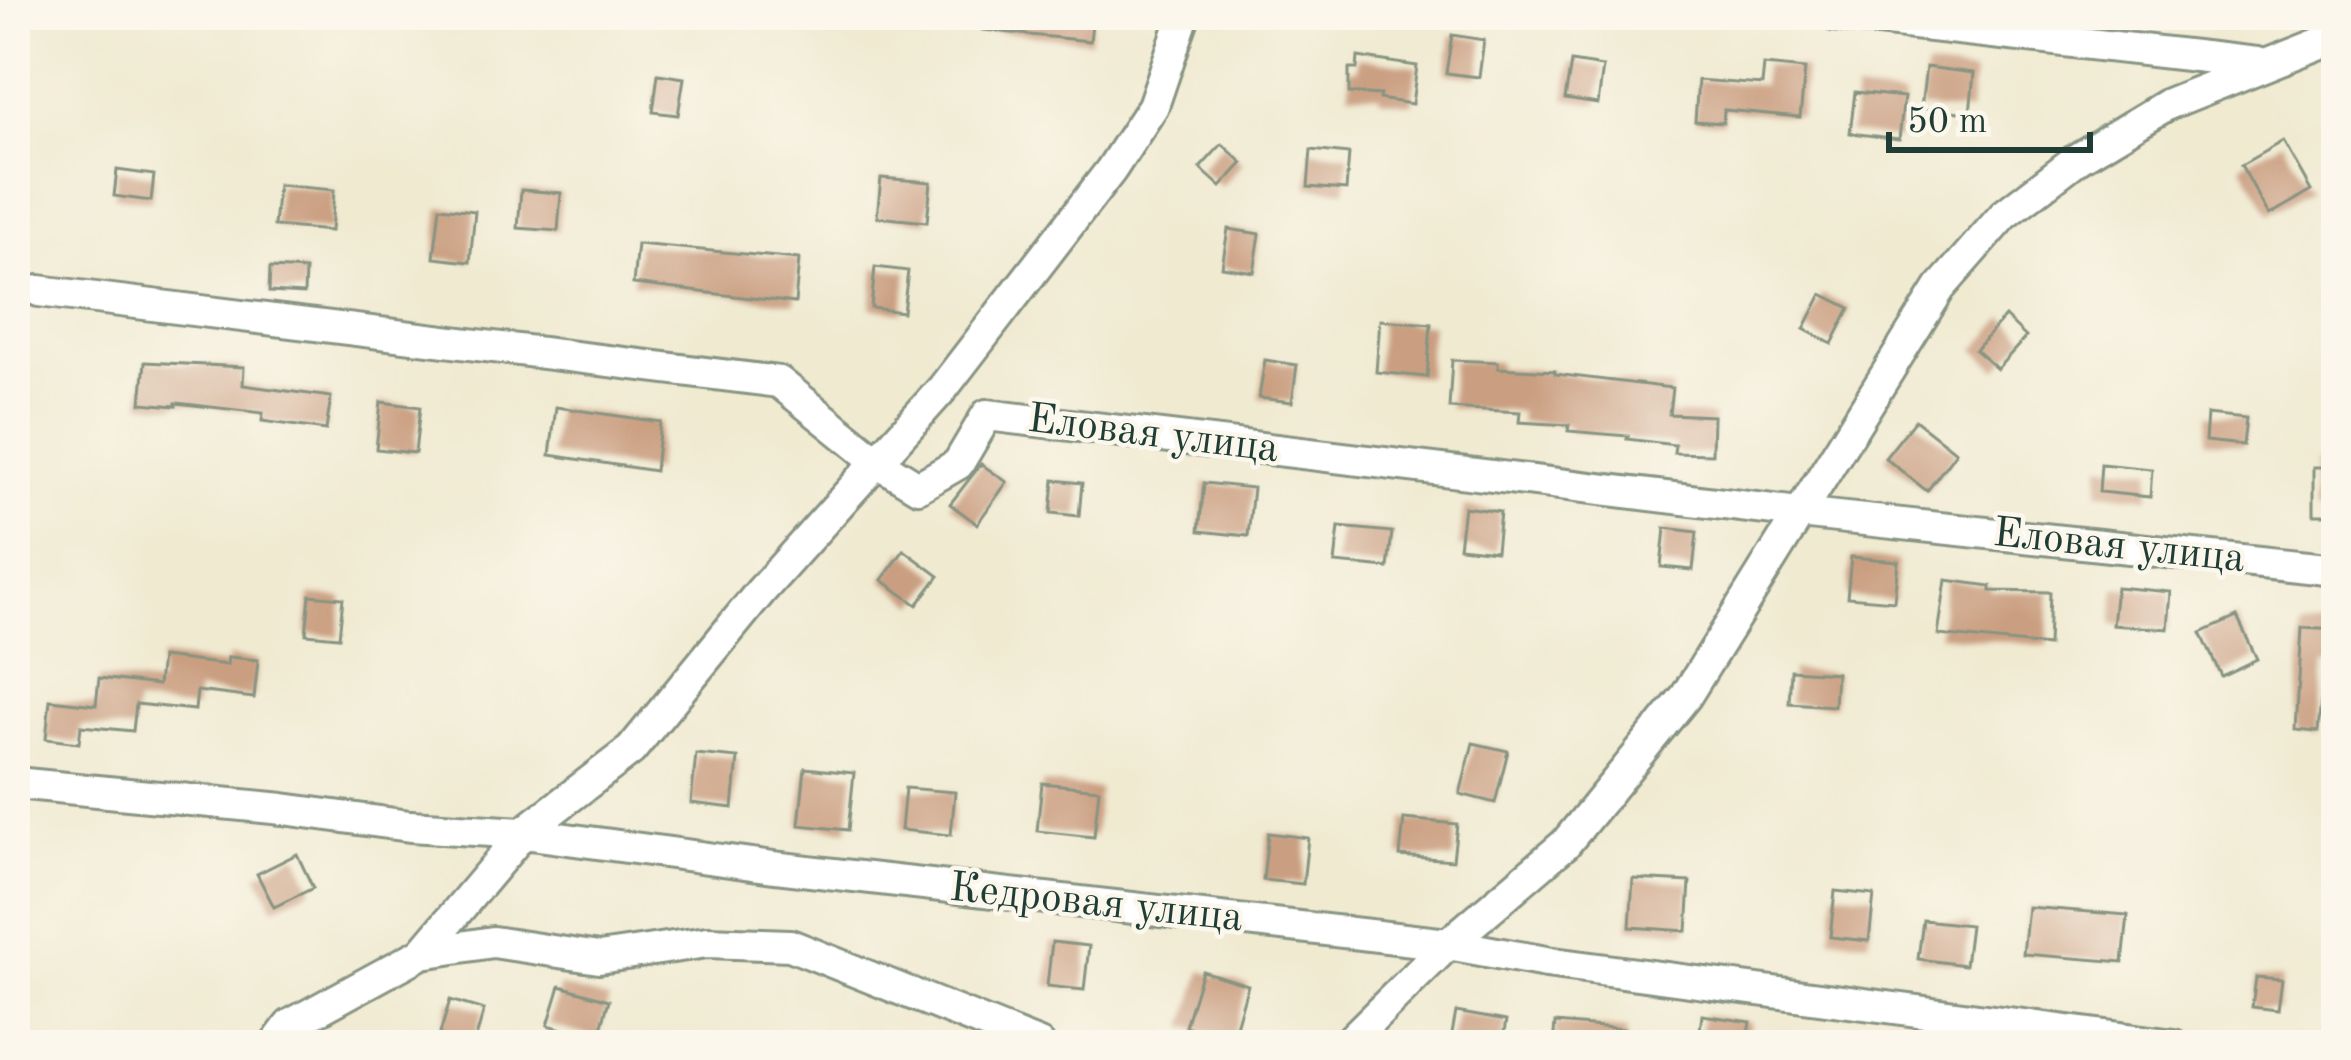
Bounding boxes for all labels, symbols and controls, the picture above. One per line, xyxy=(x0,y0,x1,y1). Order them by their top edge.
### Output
scale bar xyxy=(1889,78,2090,152)
text: 50 m xyxy=(1907,105,1987,141)
street label: Еловая улица xyxy=(1025,399,1281,471)
street label: Еловая улица xyxy=(1991,513,2247,581)
street label: Кедровая улица xyxy=(947,868,1245,940)

